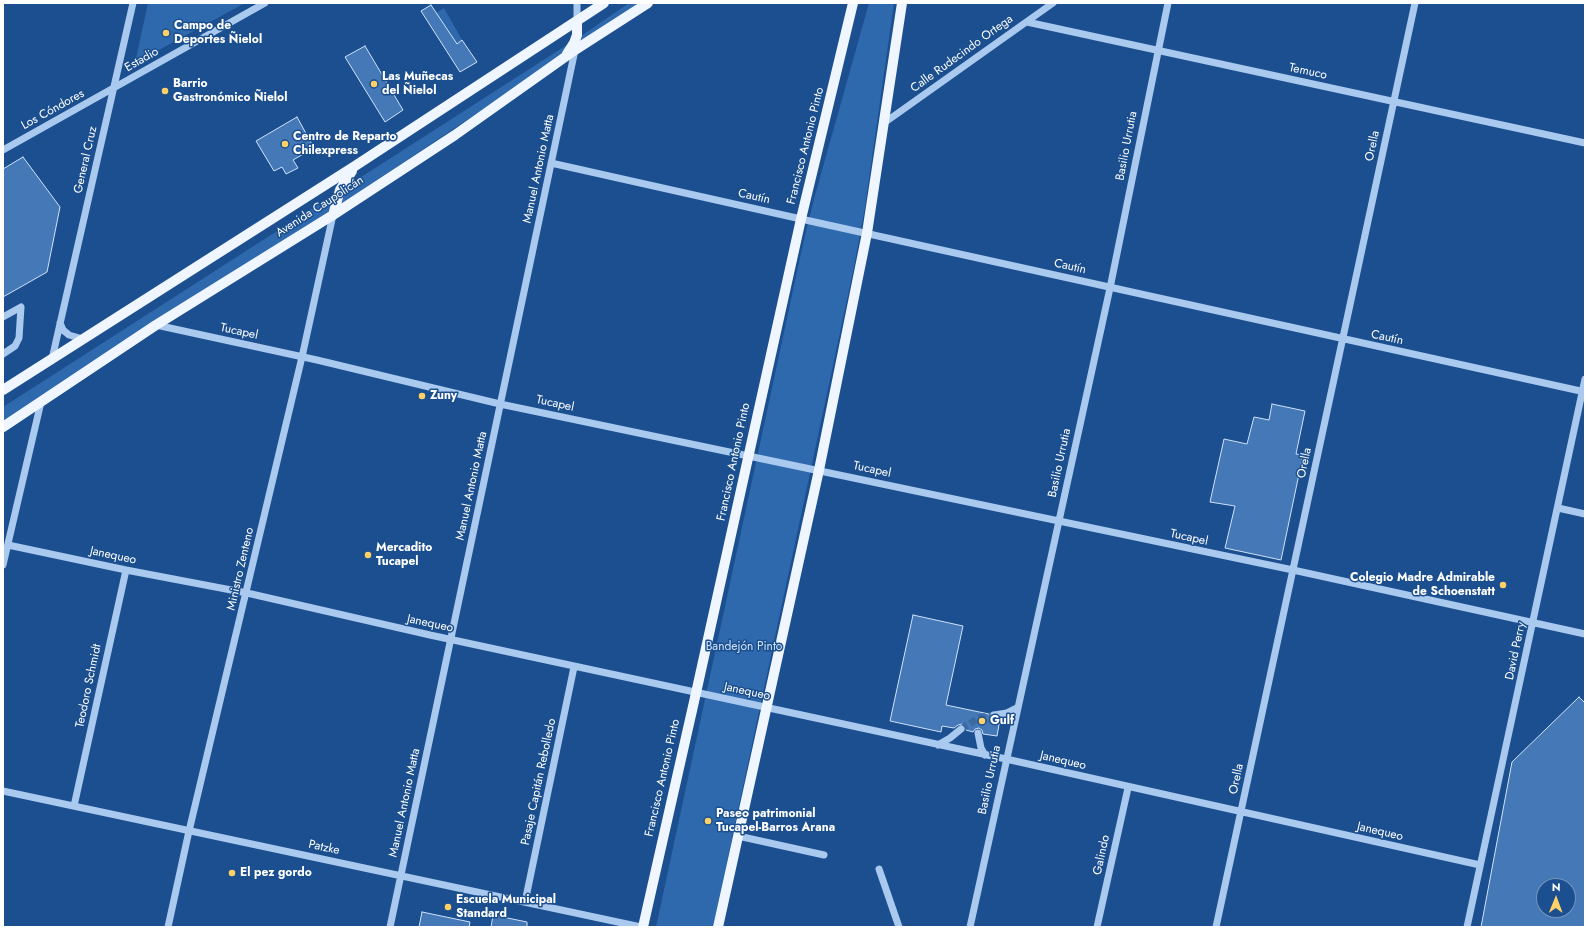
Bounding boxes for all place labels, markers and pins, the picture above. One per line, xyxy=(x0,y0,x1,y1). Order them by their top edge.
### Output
place label: Campo de Deportes Ñielol xyxy=(174,19,262,47)
marker: Campo de Deportes Ñielol xyxy=(161,28,171,38)
place label: Las Muñecas del Ñielol xyxy=(382,70,453,98)
place label: Barrio Gastronómico Ñielol xyxy=(173,77,287,105)
marker: Las Muñecas del Ñielol xyxy=(369,79,379,89)
marker: Barrio Gastronómico Ñielol xyxy=(160,86,170,96)
place label: Centro de Reparto Chilexpress xyxy=(293,130,397,158)
marker: Centro de Reparto Chilexpress xyxy=(280,139,290,149)
place label: Zuny xyxy=(430,389,457,403)
marker: Zuny xyxy=(417,391,427,401)
place label: Mercadito Tucapel xyxy=(376,541,432,569)
marker: Mercadito Tucapel xyxy=(363,550,373,560)
place label: Colegio Madre Admirable de Schoenstatt xyxy=(1350,571,1495,599)
marker: Colegio Madre Admirable de Schoenstatt xyxy=(1498,580,1508,590)
place label: Gulf xyxy=(990,714,1014,728)
marker: Gulf xyxy=(977,716,987,726)
place label: Paseo patrimonial Tucapel-Barros Arana xyxy=(716,807,835,835)
marker: Paseo patrimonial Tucapel-Barros Arana xyxy=(703,816,713,826)
place label: El pez gordo xyxy=(240,866,312,880)
marker: El pez gordo xyxy=(227,868,237,878)
place label: Escuela Municipal Standard xyxy=(456,893,556,921)
marker: Escuela Municipal Standard xyxy=(443,902,453,912)

